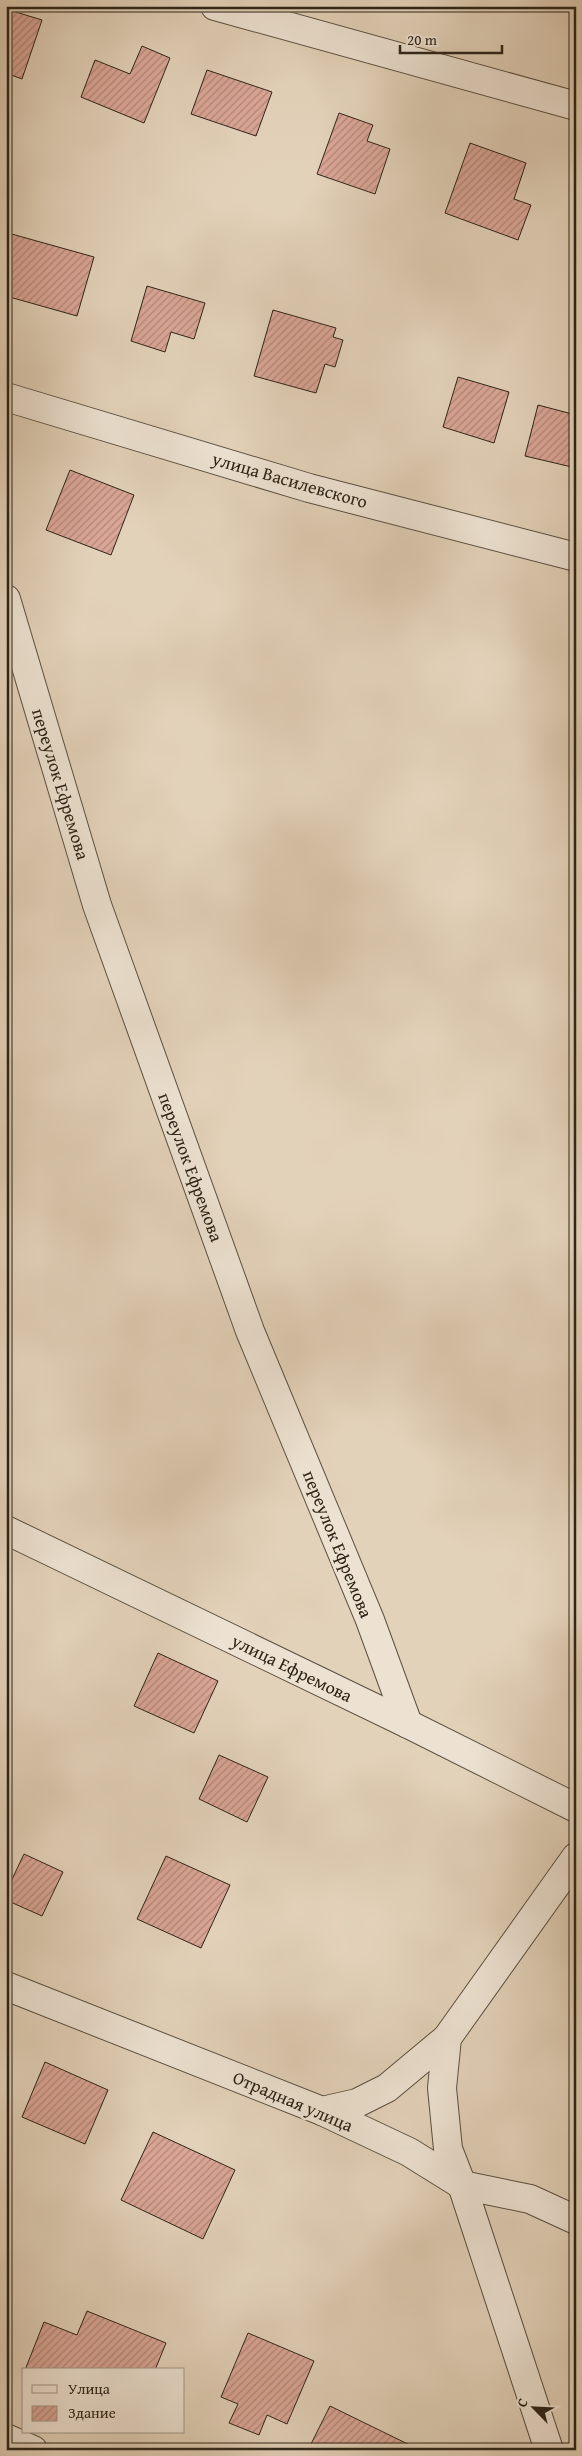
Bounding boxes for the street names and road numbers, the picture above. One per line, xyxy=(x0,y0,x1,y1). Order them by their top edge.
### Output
street label: улица Василевского xyxy=(208,445,371,515)
street label: переулок Ефремова xyxy=(25,705,97,863)
street label: переулок Ефремова xyxy=(151,1089,231,1246)
street label: переулок Ефремова xyxy=(296,1466,380,1622)
street label: улица Ефремова xyxy=(226,1627,357,1709)
street label: Отрадная улица xyxy=(229,2063,358,2139)

